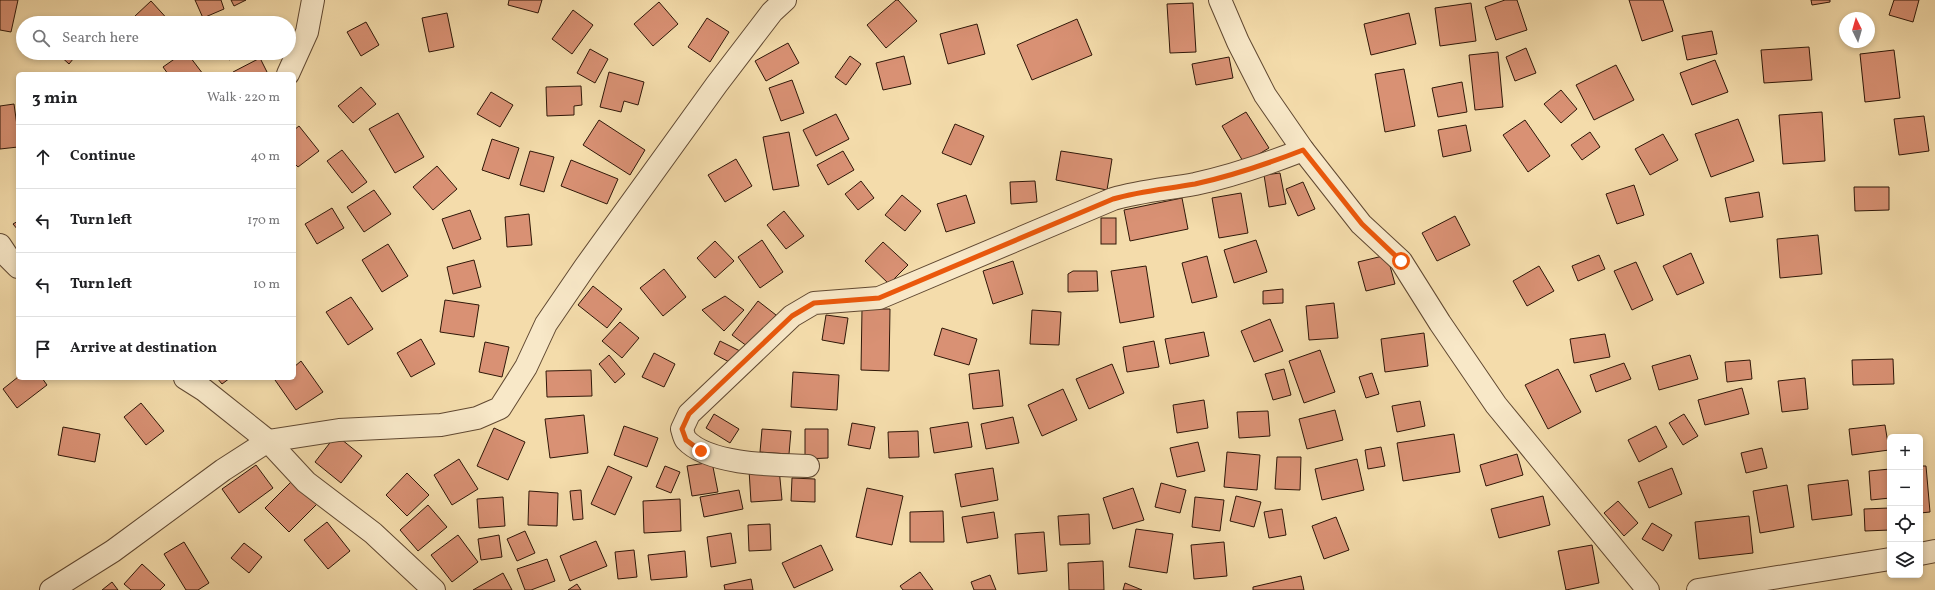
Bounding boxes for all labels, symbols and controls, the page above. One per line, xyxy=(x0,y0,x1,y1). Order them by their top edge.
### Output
north arrow xyxy=(1839,12,1875,48)
search box xyxy=(16,16,296,60)
icon: search xyxy=(30,27,52,49)
text: Search here xyxy=(62,28,139,49)
text: 3 min xyxy=(32,87,78,110)
text: Walk · 220 m xyxy=(207,89,280,107)
icon: ahead xyxy=(32,146,54,168)
text: Continue xyxy=(70,146,135,167)
text: 40 m xyxy=(251,148,280,166)
icon: left xyxy=(32,210,54,232)
text: Turn left xyxy=(70,210,132,231)
text: 170 m xyxy=(247,212,280,230)
route start xyxy=(1392,252,1410,270)
icon: left xyxy=(32,274,54,296)
text: Turn left xyxy=(70,274,132,295)
text: 10 m xyxy=(253,276,280,294)
icon: arrive xyxy=(32,338,54,360)
text: Arrive at destination xyxy=(70,338,217,359)
map controls xyxy=(1887,434,1923,578)
button: + xyxy=(1887,434,1923,470)
route end xyxy=(692,442,710,460)
button: − xyxy=(1887,470,1923,506)
button: locate xyxy=(1887,506,1923,542)
button: layers xyxy=(1887,542,1923,578)

